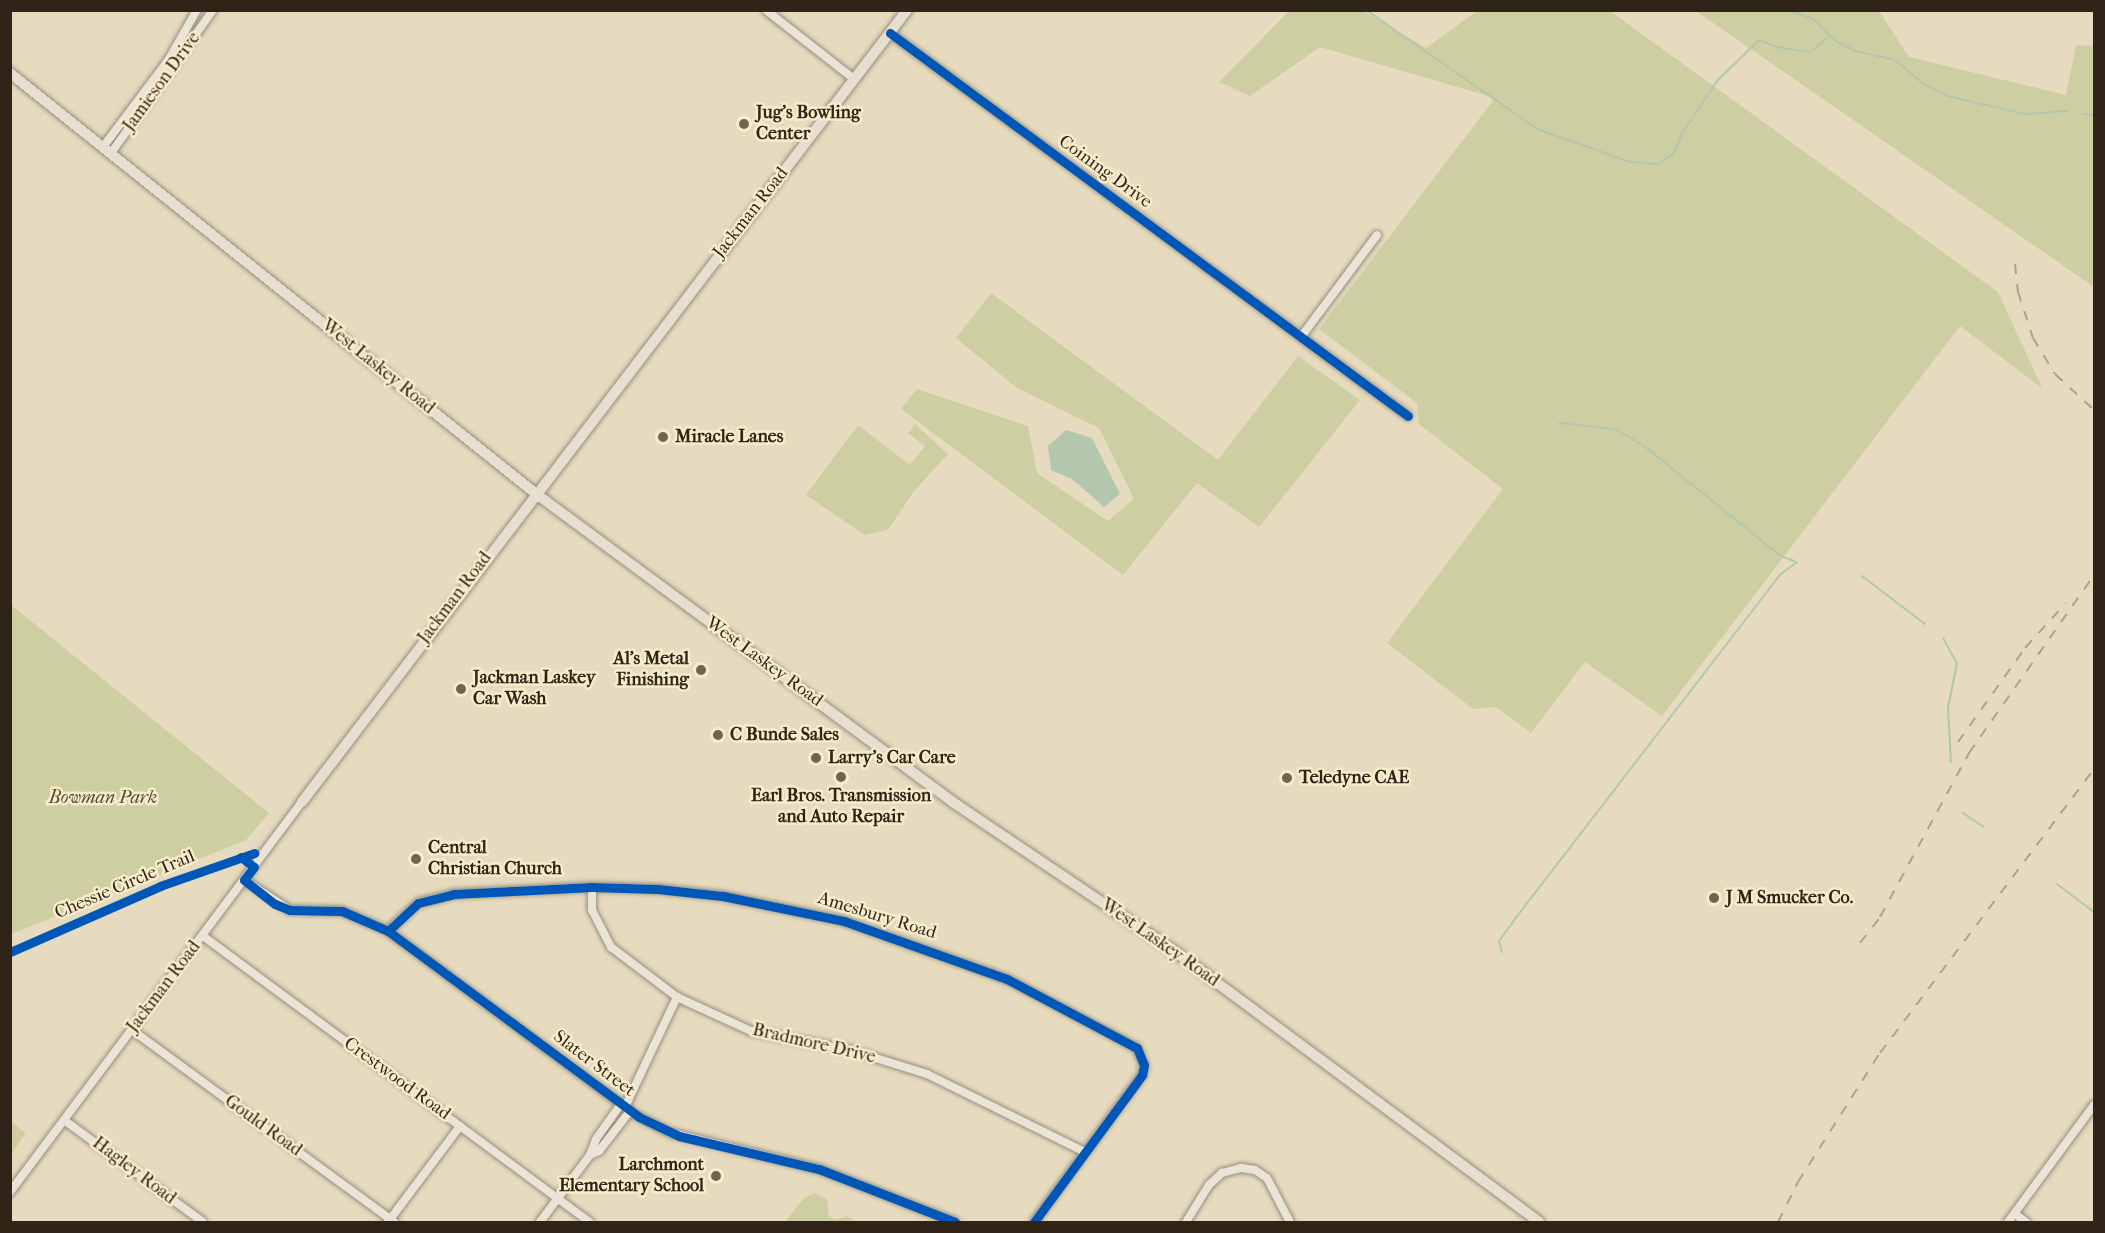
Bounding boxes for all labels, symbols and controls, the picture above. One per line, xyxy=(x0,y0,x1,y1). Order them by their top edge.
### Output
street label: Jamieson Drive xyxy=(119,28,205,136)
place label: Jug's Bowling Center xyxy=(756,103,861,146)
marker: Jug's Bowling Center xyxy=(737,117,751,131)
street label: Coining Drive xyxy=(1054,131,1156,213)
street label: Jackman Road xyxy=(709,163,793,263)
street label: West Laskey Road xyxy=(317,315,439,419)
place label: Miracle Lanes xyxy=(675,426,783,448)
marker: Miracle Lanes xyxy=(656,430,670,444)
street label: Jackman Road xyxy=(413,548,497,648)
street label: West Laskey Road xyxy=(701,612,827,712)
place label: Al's Metal Finishing xyxy=(613,649,689,692)
marker: Al's Metal Finishing xyxy=(694,663,708,677)
place label: Jackman Laskey Car Wash xyxy=(473,668,596,710)
marker: Jackman Laskey Car Wash xyxy=(454,682,468,696)
place label: C Bunde Sales xyxy=(730,724,839,746)
marker: C Bunde Sales xyxy=(711,728,725,742)
place label: Larry's Car Care xyxy=(828,747,956,769)
marker: Larry's Car Care xyxy=(809,751,823,765)
place label: Teledyne CAE xyxy=(1299,767,1409,789)
marker: Earl Bros. Transmission and Auto Repair xyxy=(834,770,848,784)
marker: Teledyne CAE xyxy=(1280,771,1294,785)
place label: Earl Bros. Transmission and Auto Repair xyxy=(751,786,931,828)
park label: Bowman Park xyxy=(49,787,157,809)
place label: Central Christian Church xyxy=(428,838,562,880)
street label: Chessie Circle Trail xyxy=(52,846,198,924)
marker: Central Christian Church xyxy=(409,852,423,866)
place label: J M Smucker Co. xyxy=(1726,887,1853,909)
street label: Amesbury Road xyxy=(815,888,939,944)
marker: J M Smucker Co. xyxy=(1707,891,1721,905)
street label: West Laskey Road xyxy=(1097,894,1223,992)
street label: Jackman Road xyxy=(122,937,206,1037)
street label: Bradmore Drive xyxy=(750,1019,878,1069)
street label: Slater Street xyxy=(549,1026,639,1102)
street label: Crestwood Road xyxy=(339,1033,455,1125)
street label: Gould Road xyxy=(220,1091,306,1161)
street label: Hagley Road xyxy=(88,1133,180,1209)
place label: Larchmont Elementary School xyxy=(559,1155,704,1198)
marker: Larchmont Elementary School xyxy=(709,1169,723,1183)

